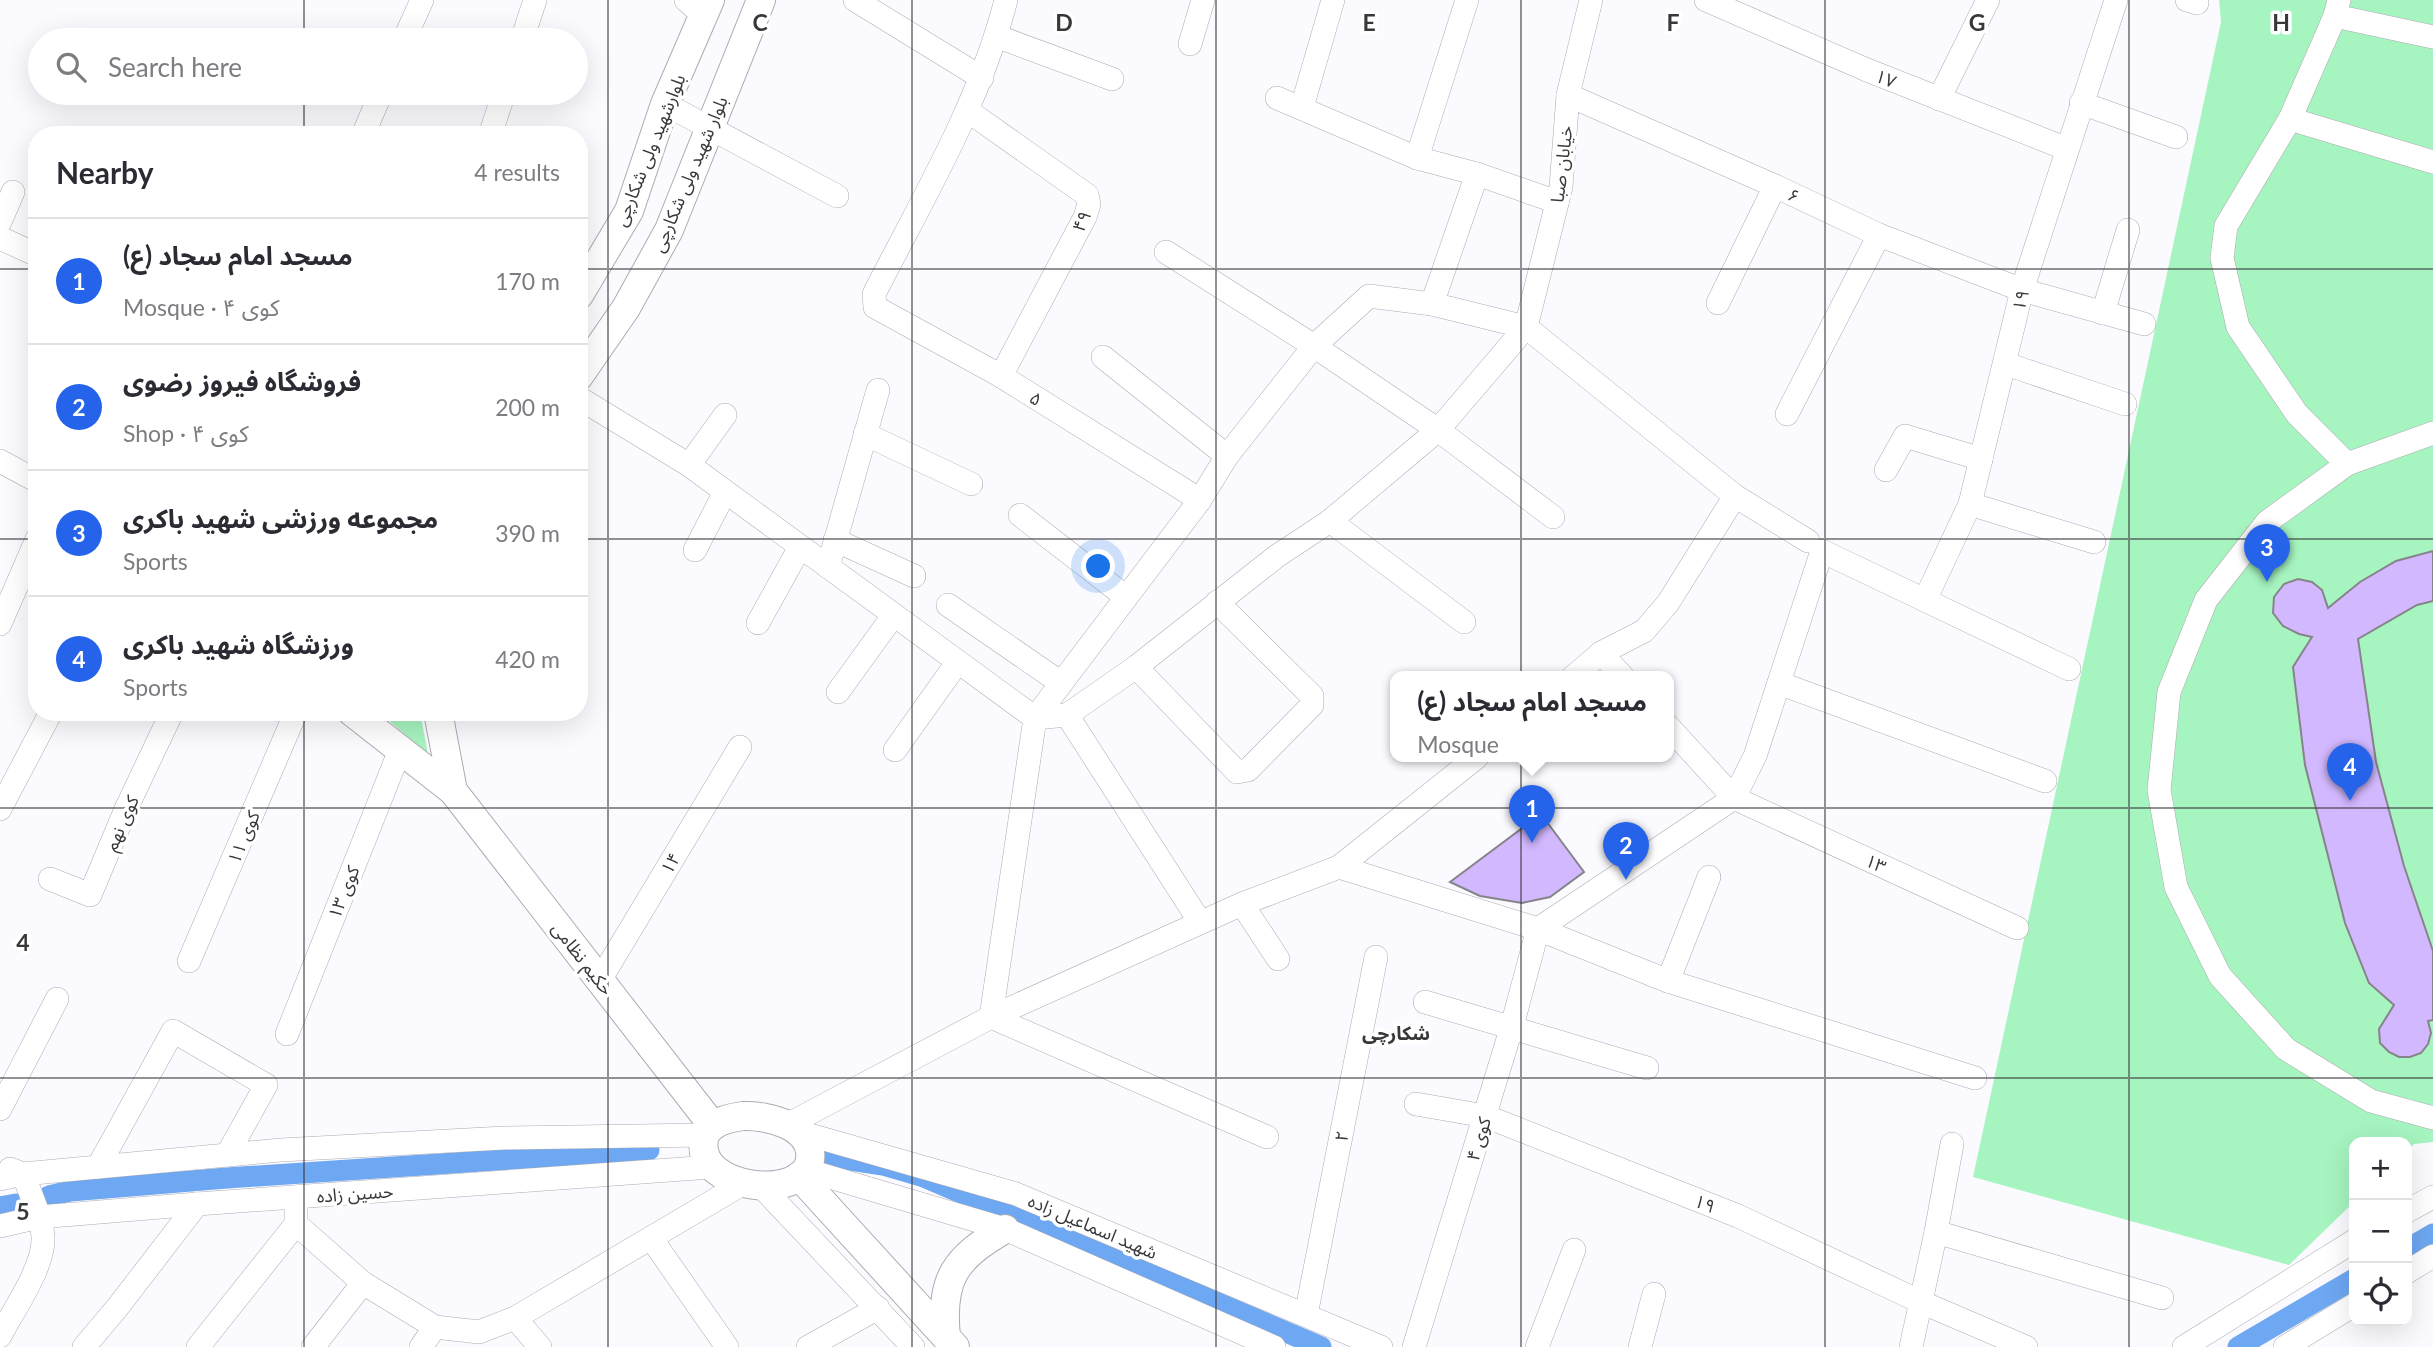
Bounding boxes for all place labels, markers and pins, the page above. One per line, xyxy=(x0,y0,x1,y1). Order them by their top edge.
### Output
pin: 3 xyxy=(2244,524,2290,582)
pin: 4 xyxy=(2327,743,2373,801)
pin: 1 xyxy=(1509,785,1555,843)
pin: 2 xyxy=(1603,822,1649,880)

